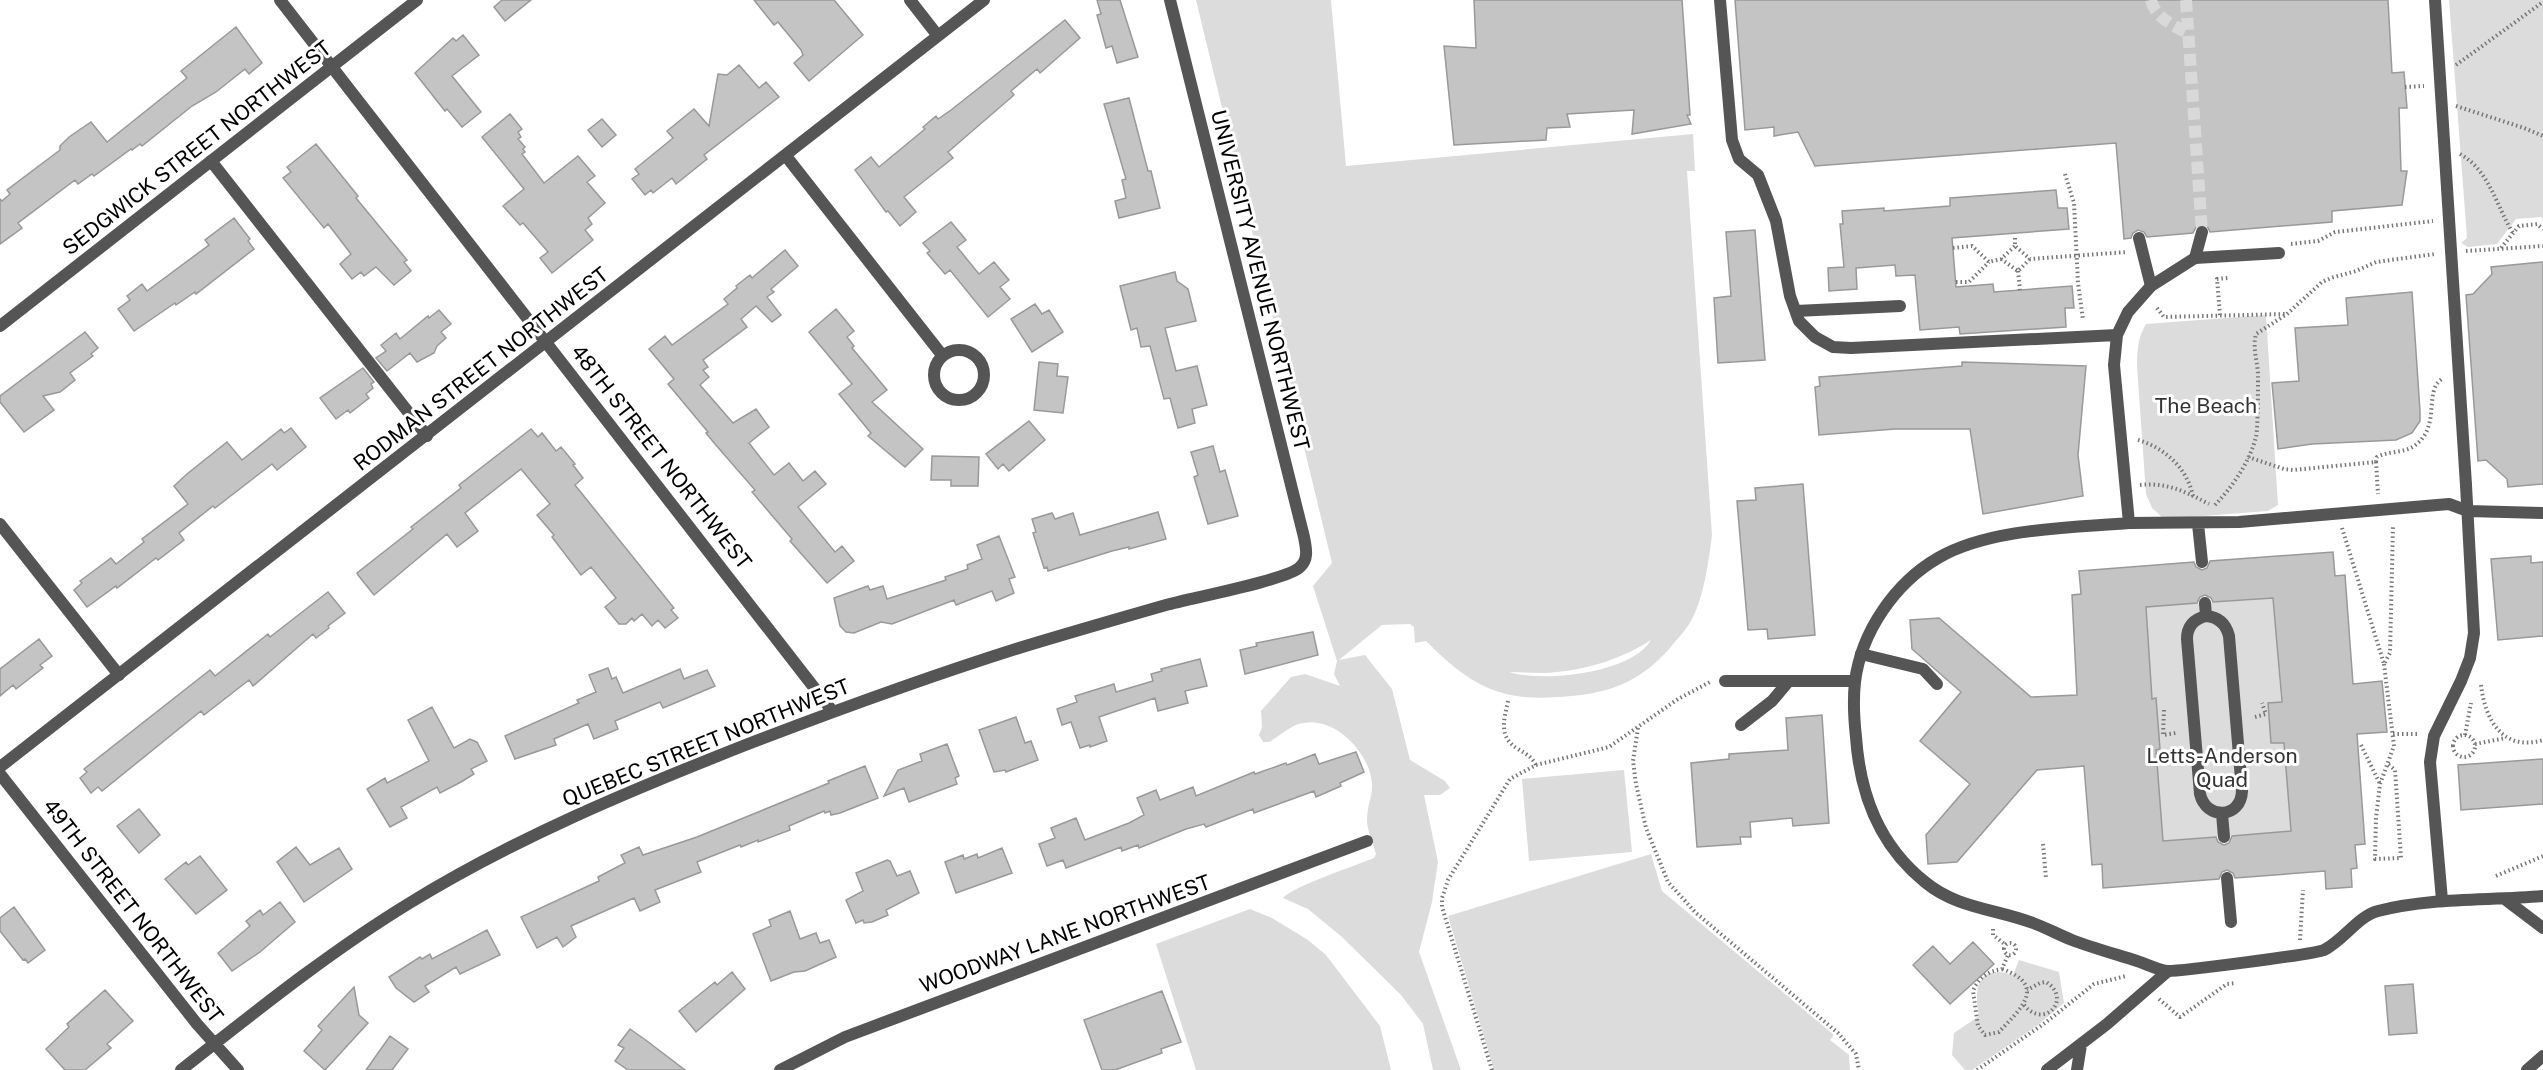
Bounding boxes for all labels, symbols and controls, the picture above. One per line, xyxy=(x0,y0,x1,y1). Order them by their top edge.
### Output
street label: SEDGWICK STREET NORTHWEST xyxy=(57,35,336,260)
street label: UNIVERSITY AVENUE NORTHWEST xyxy=(1206,107,1315,453)
street label: RODMAN STREET NORTHWEST xyxy=(348,261,613,476)
street label: 48TH STREET NORTHWEST xyxy=(566,339,757,574)
park label: The Beach xyxy=(2155,393,2257,418)
street label: QUEBEC STREET NORTHWEST xyxy=(558,673,853,812)
park label: Letts-Anderson Quad xyxy=(2146,743,2298,792)
street label: 49TH STREET NORTHWEST xyxy=(38,794,229,1028)
street label: WOODWAY LANE NORTHWEST xyxy=(916,869,1214,998)

